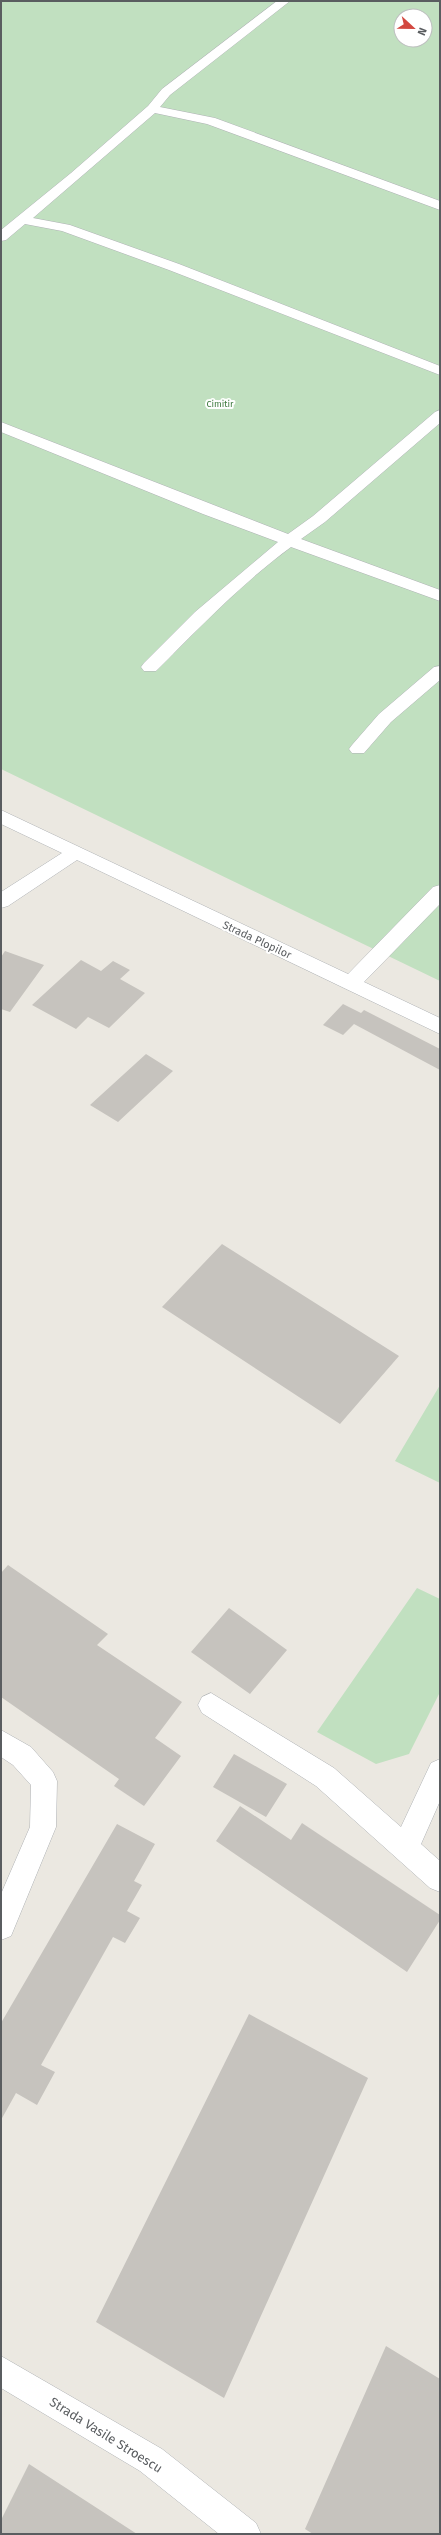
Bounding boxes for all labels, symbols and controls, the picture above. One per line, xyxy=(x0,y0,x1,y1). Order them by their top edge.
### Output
north arrow xyxy=(393,8,433,48)
text: N xyxy=(414,26,429,37)
park label: Cimitir xyxy=(206,399,234,409)
street label: Strada Plopilor xyxy=(220,918,294,962)
street label: Strada Vasile Stroescu xyxy=(47,2394,165,2476)

